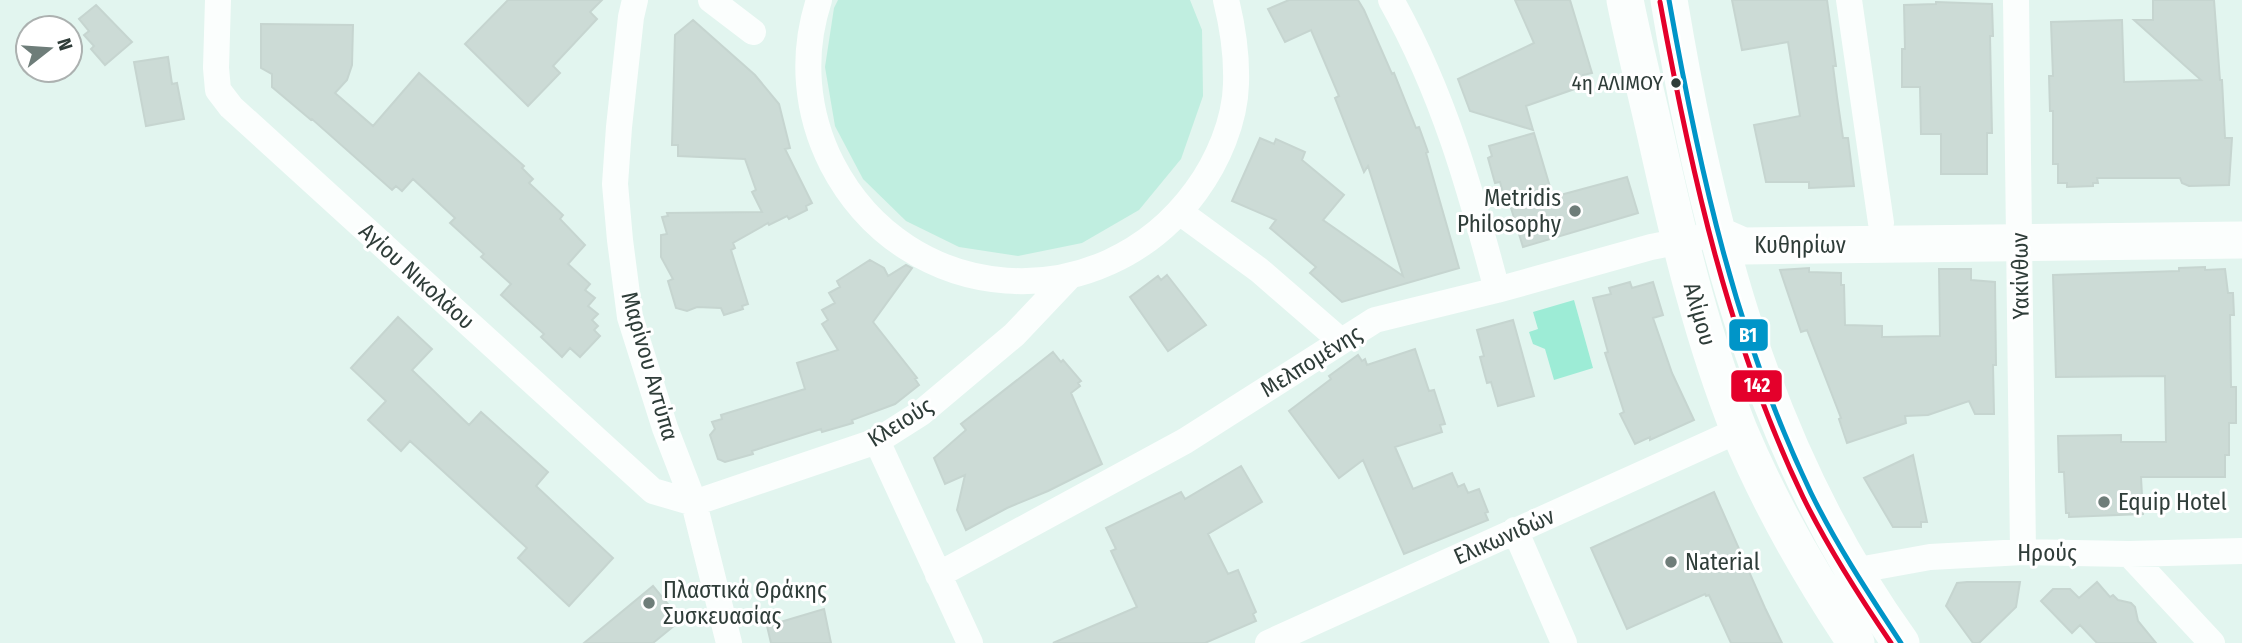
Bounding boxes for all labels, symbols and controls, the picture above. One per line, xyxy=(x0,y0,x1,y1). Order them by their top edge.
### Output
north arrow xyxy=(14,14,84,84)
text: N xyxy=(52,35,77,53)
place label: 4η ΑΛΙΜΟΥ xyxy=(1571,70,1664,96)
marker: 4η ΑΛΙΜΟΥ xyxy=(1669,76,1683,90)
place label: Metridis Philosophy xyxy=(1457,184,1562,238)
marker: Metridis Philosophy xyxy=(1567,203,1583,219)
street label: Αγίου Νικολάου xyxy=(354,217,480,335)
street label: Κυθηρίων xyxy=(1754,231,1846,259)
street label: Υακίνθων xyxy=(2005,232,2035,320)
street label: Αλίμου xyxy=(1678,279,1722,349)
street label: Μαρίνου Αντύπα xyxy=(615,288,685,444)
line badge: Β1 xyxy=(1728,318,1769,352)
street label: Μελπομένης xyxy=(1255,319,1367,403)
text: Β1 xyxy=(1739,324,1757,347)
line badge: 142 xyxy=(1730,369,1783,403)
text: 142 xyxy=(1744,374,1770,397)
street label: Κλειούς xyxy=(862,391,938,453)
place label: Equip Hotel xyxy=(2118,488,2227,516)
marker: Equip Hotel xyxy=(2096,494,2112,510)
street label: Ελικωνιδών xyxy=(1449,501,1559,571)
street label: Ηρούς xyxy=(2017,539,2077,567)
place label: Naterial xyxy=(1685,548,1760,576)
marker: Naterial xyxy=(1663,554,1679,570)
place label: Πλαστικά Θράκης Συσκευασίας xyxy=(663,576,827,630)
marker: Πλαστικά Θράκης Συσκευασίας xyxy=(641,595,657,611)

